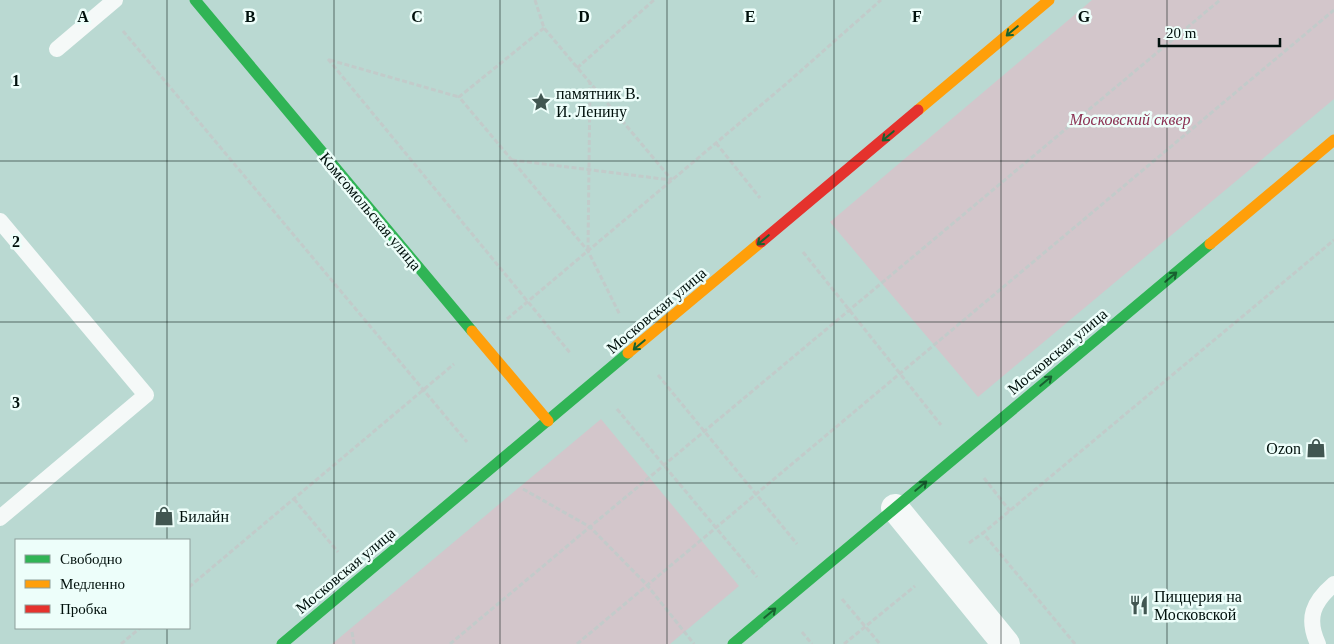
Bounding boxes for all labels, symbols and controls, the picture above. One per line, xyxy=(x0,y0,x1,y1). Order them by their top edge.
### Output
text: A xyxy=(77,8,89,25)
text: B xyxy=(245,8,256,25)
text: C xyxy=(411,8,423,25)
text: D xyxy=(578,8,590,25)
text: E xyxy=(745,8,755,25)
text: F xyxy=(912,8,922,25)
text: G xyxy=(1078,8,1091,25)
scale bar xyxy=(1159,15,1280,47)
text: 20 m xyxy=(1166,25,1197,41)
one-way arrow xyxy=(1006,26,1019,37)
text: 1 xyxy=(12,72,20,89)
place label: памятник В. И. Ленину xyxy=(556,85,640,121)
place icon: памятник В. И. Ленину xyxy=(530,91,552,113)
park label: Московский сквер xyxy=(1068,111,1191,129)
one-way arrow xyxy=(881,130,894,142)
street label: Комсомольская улица xyxy=(316,149,425,274)
text: 2 xyxy=(12,233,20,250)
one-way arrow xyxy=(757,235,770,246)
street label: Московская улица xyxy=(603,264,710,358)
one-way arrow xyxy=(1164,271,1177,283)
street label: Московская улица xyxy=(1004,305,1111,399)
one-way arrow xyxy=(632,339,645,350)
one-way arrow xyxy=(1039,376,1052,387)
text: 3 xyxy=(12,394,20,411)
shop icon: Ozon xyxy=(1305,437,1327,459)
place label: Ozon xyxy=(1266,440,1301,457)
one-way arrow xyxy=(915,480,928,491)
shop icon: Билайн xyxy=(153,505,175,527)
place label: Билайн xyxy=(179,508,229,525)
street label: Московская улица xyxy=(292,524,399,618)
legend xyxy=(15,539,190,629)
text: Свободно xyxy=(60,551,122,567)
text: Медленно xyxy=(60,576,125,592)
place label: Пиццерия на Московской xyxy=(1154,588,1242,623)
restaurant icon: Пиццерия на Московской xyxy=(1128,594,1150,616)
text: Пробка xyxy=(60,601,108,617)
one-way arrow xyxy=(763,607,776,618)

